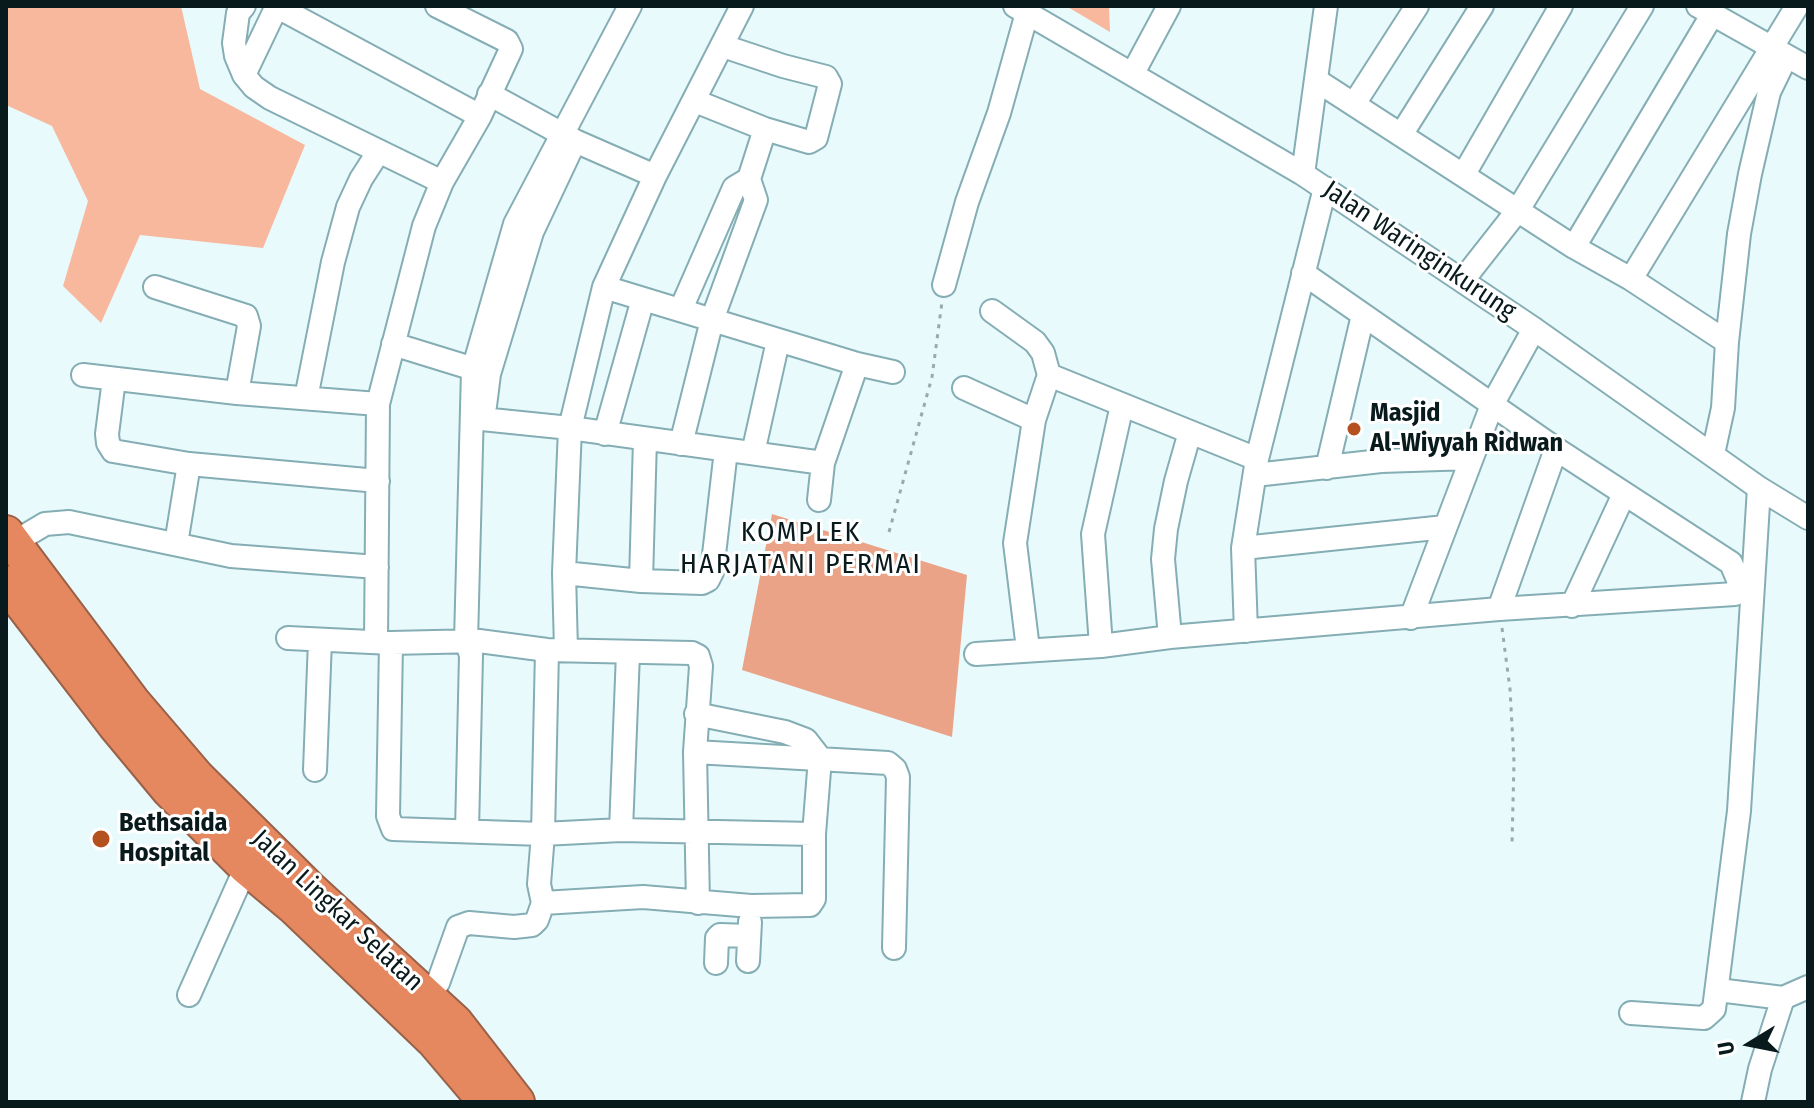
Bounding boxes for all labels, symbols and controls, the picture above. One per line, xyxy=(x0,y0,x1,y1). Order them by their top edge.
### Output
street label: Jalan Waringinkurung xyxy=(1317,175,1521,327)
place label: Masjid Al-Wiyyah Ridwan xyxy=(1370,398,1563,460)
marker: Masjid Al-Wiyyah Ridwan xyxy=(1345,420,1363,438)
district label: KOMPLEK HARJATANI PERMAI xyxy=(680,516,922,582)
place label: Bethsaida Hospital xyxy=(119,808,227,870)
street label: Jalan Lingkar Selatan xyxy=(245,824,429,998)
marker: Bethsaida Hospital xyxy=(90,828,112,850)
north arrow xyxy=(1710,1004,1790,1084)
text: U xyxy=(1711,1040,1740,1057)

